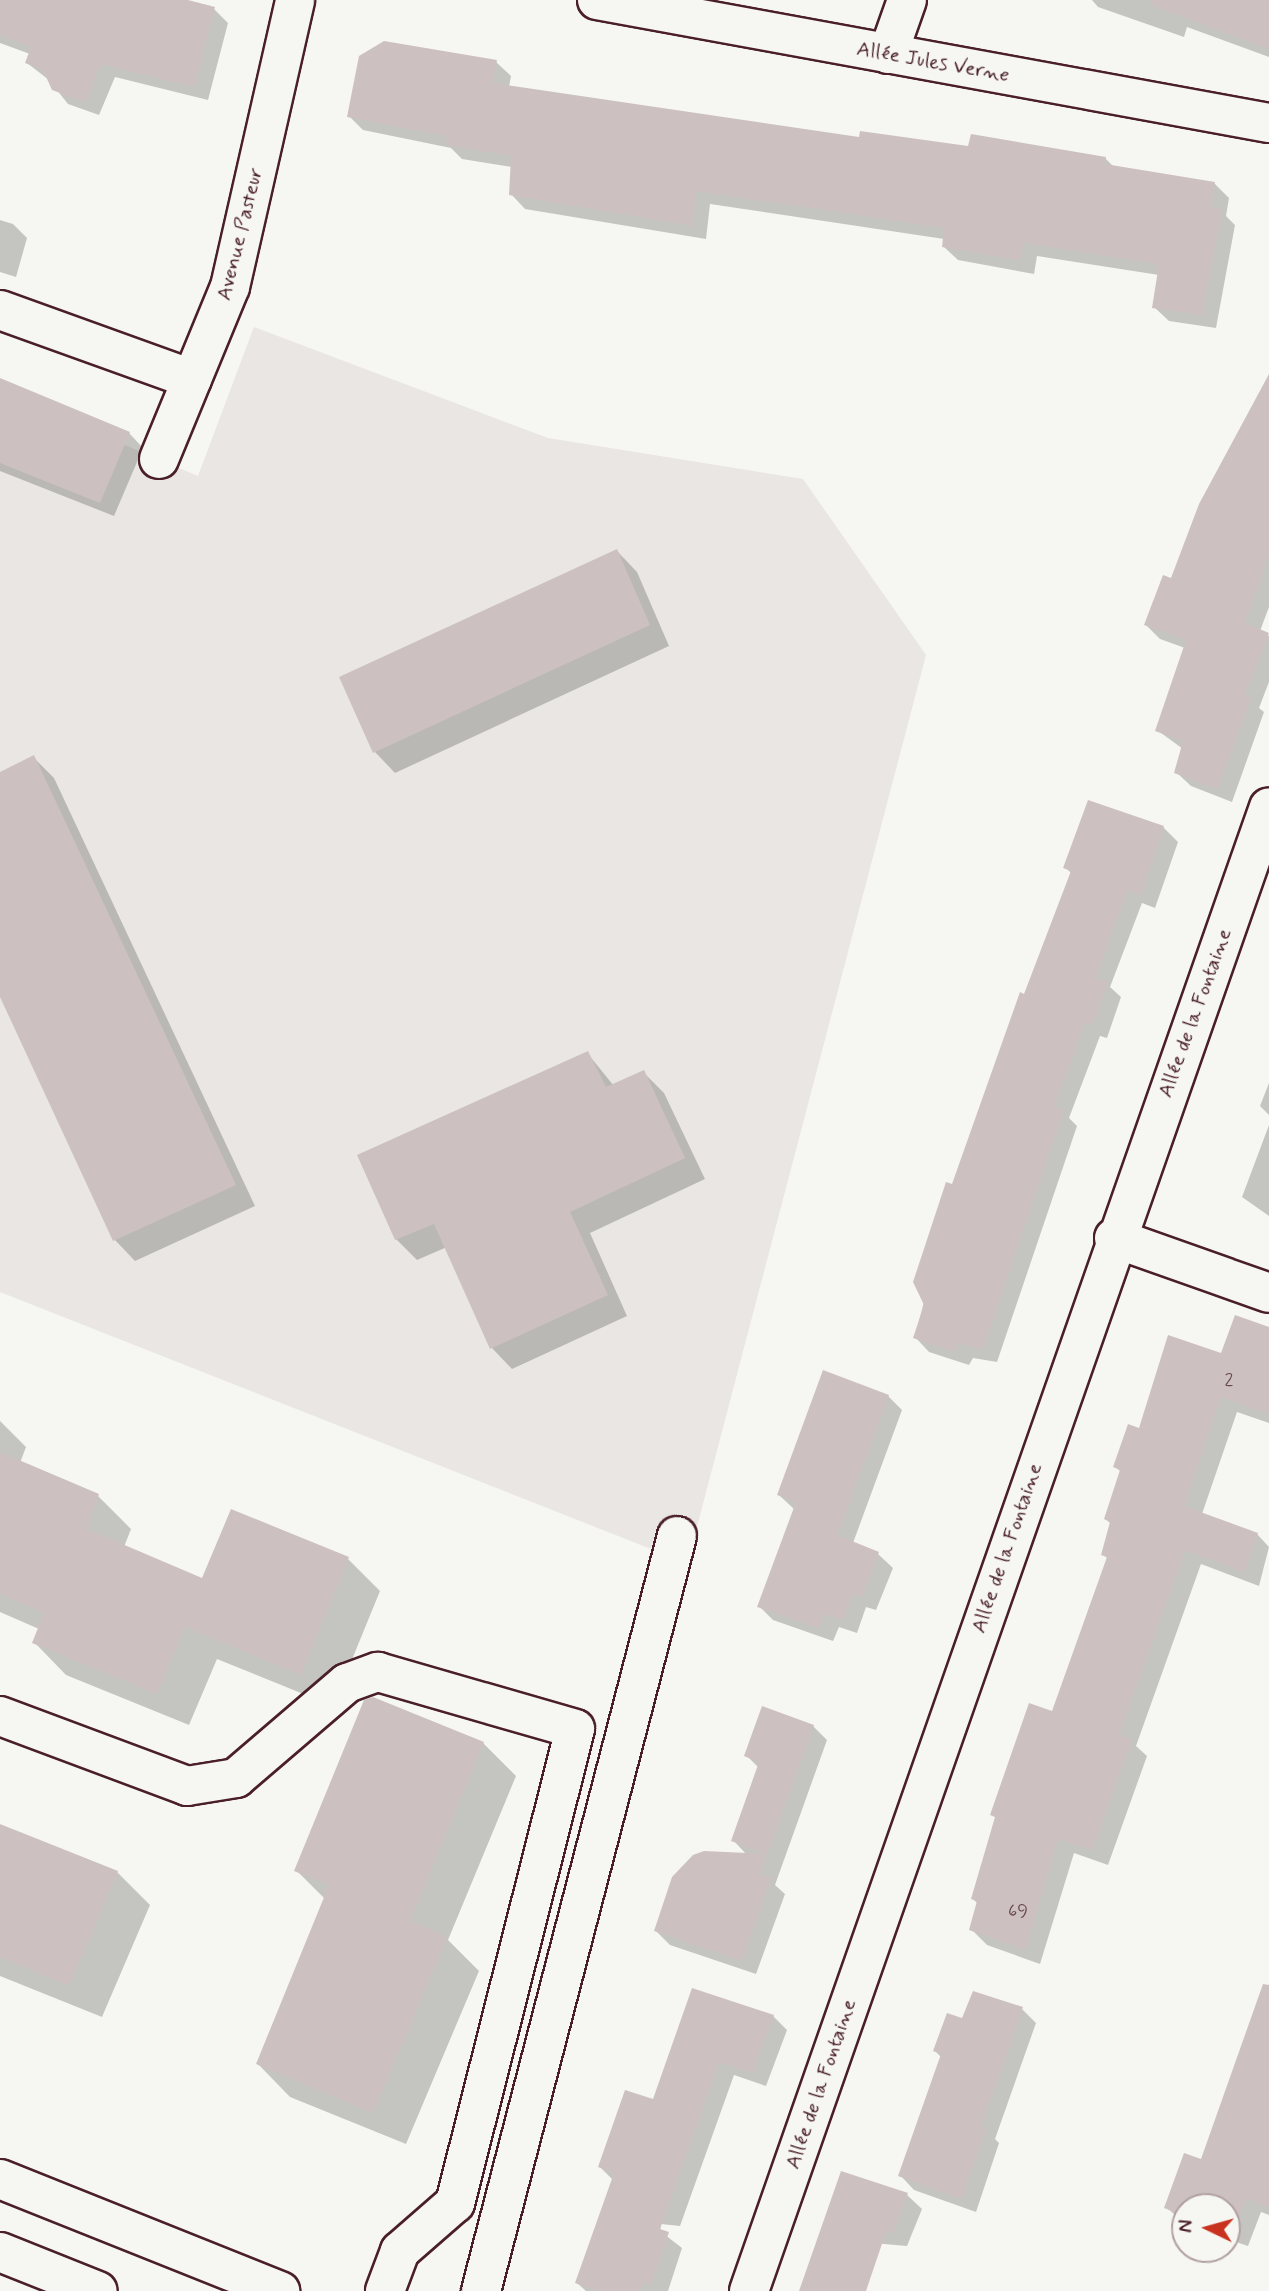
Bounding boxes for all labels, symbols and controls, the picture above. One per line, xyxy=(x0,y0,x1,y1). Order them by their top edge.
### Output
street label: Allée Jules Verne xyxy=(854,36,1012,88)
street label: Avenue Pasteur xyxy=(211,165,269,303)
street label: Allée de la Fontaine xyxy=(1153,927,1237,1099)
house number: 2 xyxy=(1225,1369,1233,1391)
street label: Allée de la Fontaine xyxy=(967,1462,1047,1634)
house number: 69 xyxy=(1008,1900,1028,1922)
street label: Allée de la Fontaine xyxy=(781,1998,861,2170)
north arrow xyxy=(1171,2193,1241,2263)
text: N xyxy=(1174,2219,1200,2234)

